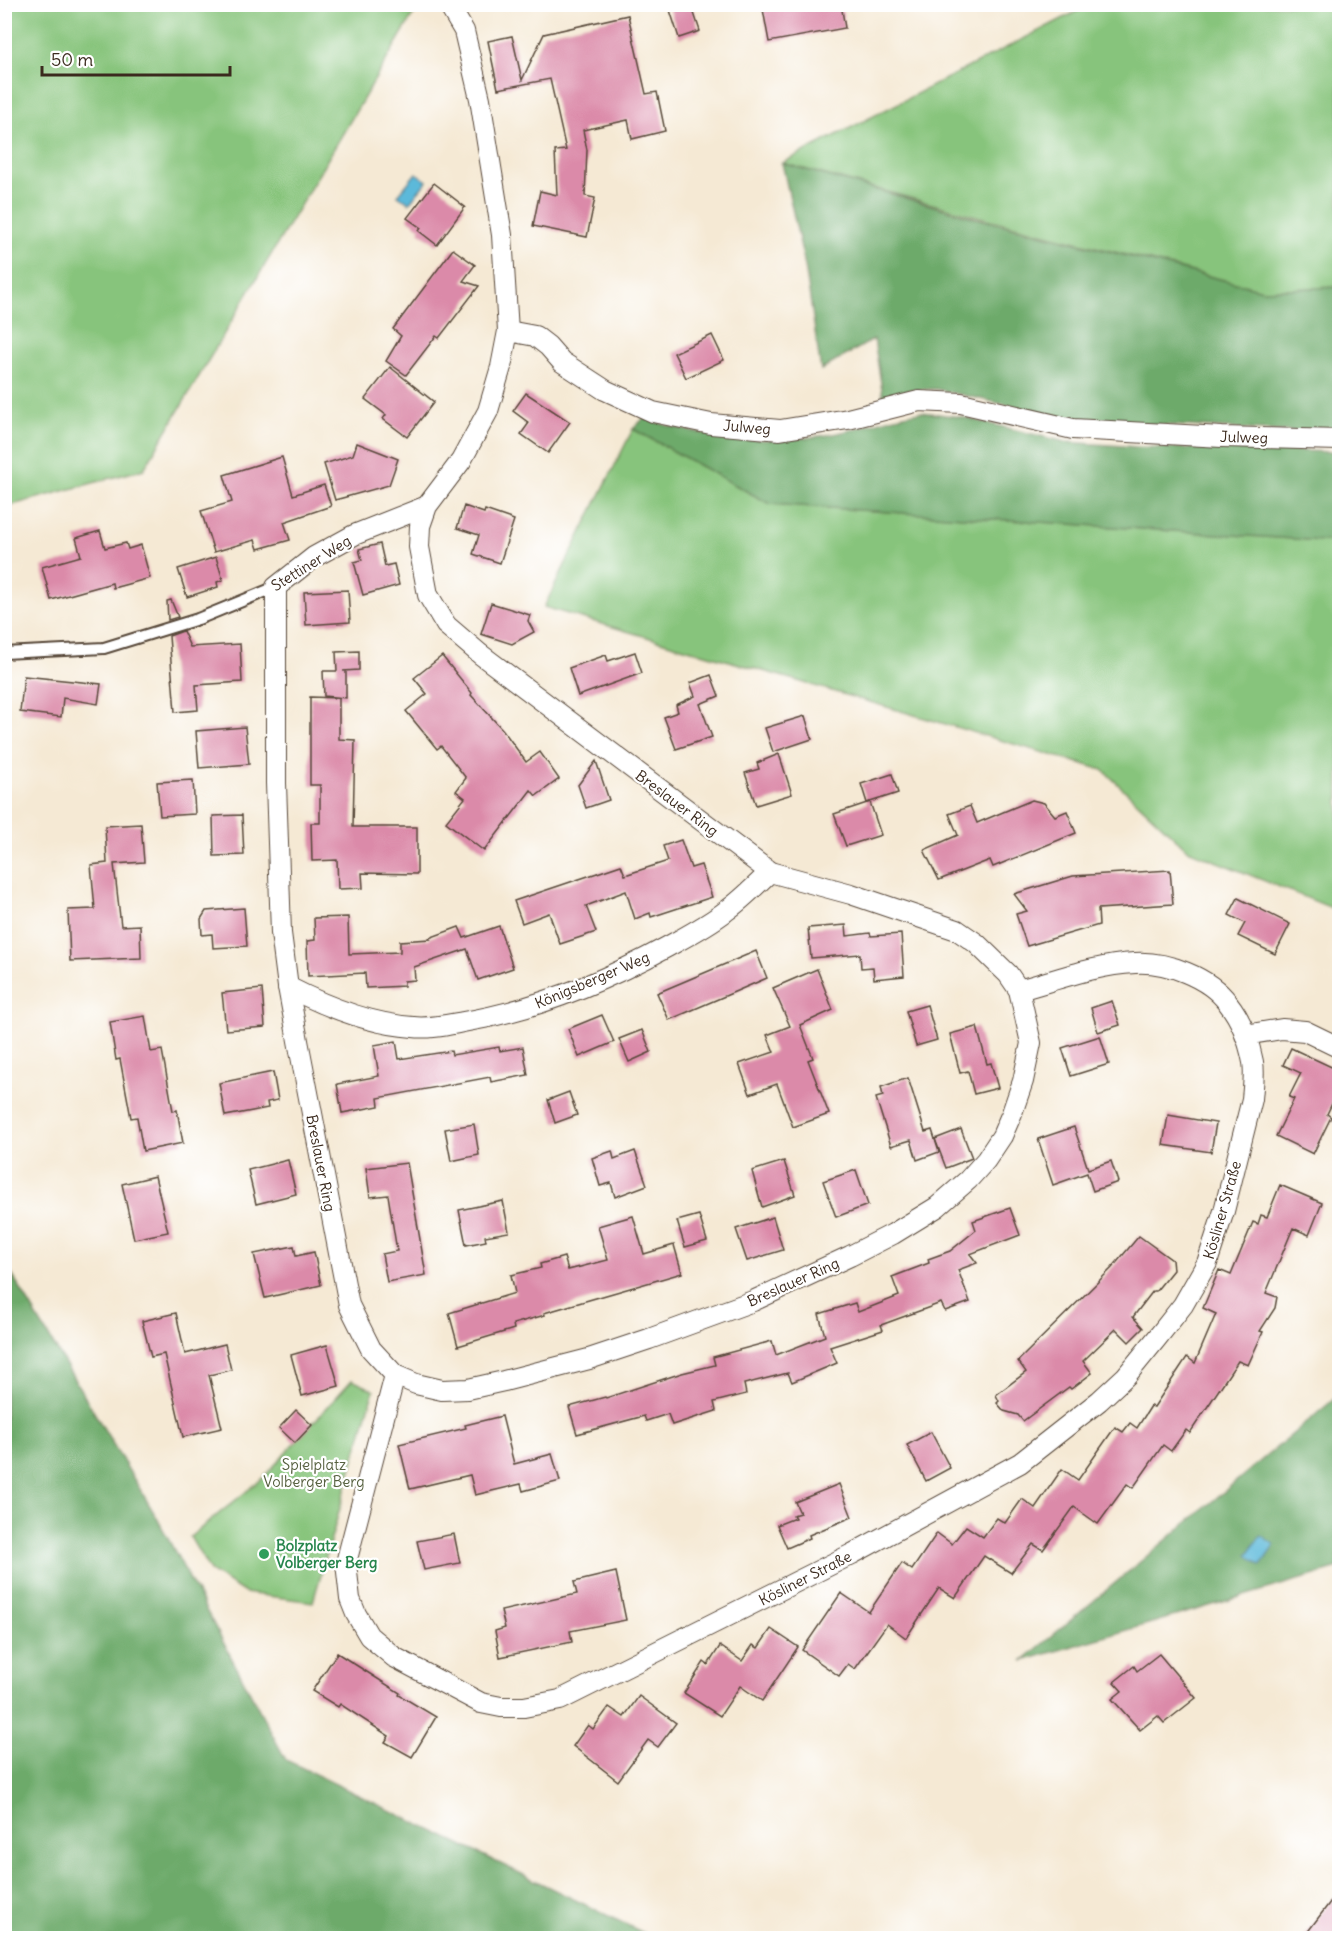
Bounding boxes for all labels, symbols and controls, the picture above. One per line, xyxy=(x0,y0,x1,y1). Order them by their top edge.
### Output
scale bar xyxy=(42,39,230,77)
text: 50 m xyxy=(51,48,93,71)
street label: Julweg xyxy=(722,415,772,439)
street label: Julweg xyxy=(1220,427,1268,447)
street label: Stettiner Weg xyxy=(268,531,354,595)
street label: Breslauer Ring xyxy=(632,766,722,840)
street label: Königsberger Weg xyxy=(532,947,652,1013)
street label: Breslauer Ring xyxy=(302,1113,340,1213)
street label: Kösliner Straße xyxy=(1199,1159,1245,1261)
street label: Breslauer Ring xyxy=(744,1253,842,1311)
park label: Spielplatz Volberger Berg xyxy=(263,1455,365,1491)
place label: Bolzplatz Volberger Berg xyxy=(276,1536,377,1573)
marker: Bolzplatz Volberger Berg xyxy=(257,1547,271,1561)
street label: Kösliner Straße xyxy=(755,1547,855,1609)

